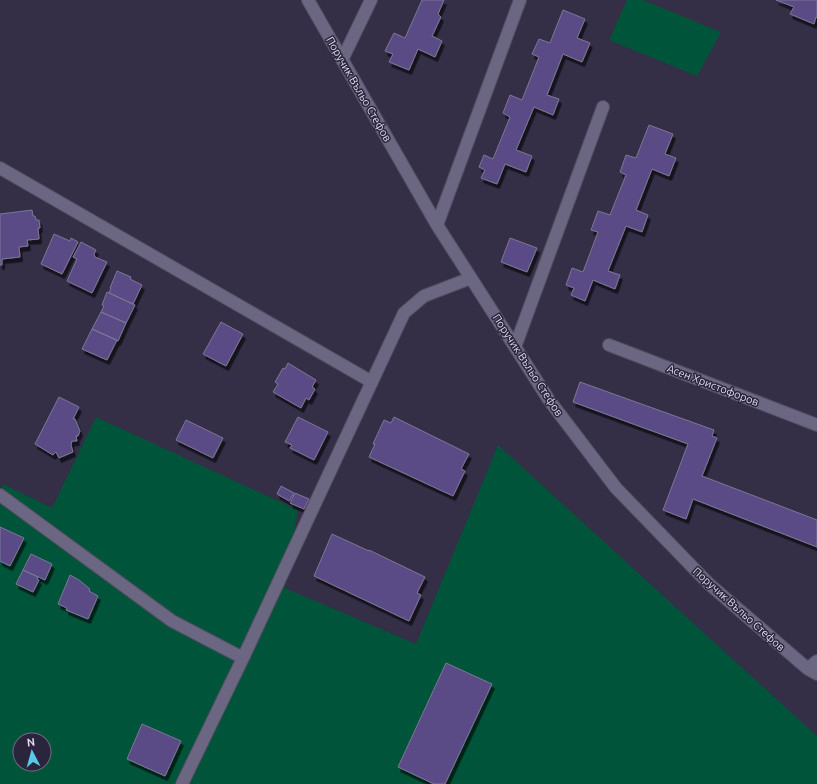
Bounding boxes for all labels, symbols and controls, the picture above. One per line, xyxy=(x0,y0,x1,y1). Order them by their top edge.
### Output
street label: Поручик Въльо Стефов xyxy=(324,34,394,144)
street label: Поручик Въльо Стефов xyxy=(491,312,565,418)
street label: Асен Христофоров xyxy=(665,362,761,408)
street label: Поручик Въльо Стефов xyxy=(691,565,787,653)
north arrow xyxy=(12,732,52,772)
text: N xyxy=(26,736,36,748)

